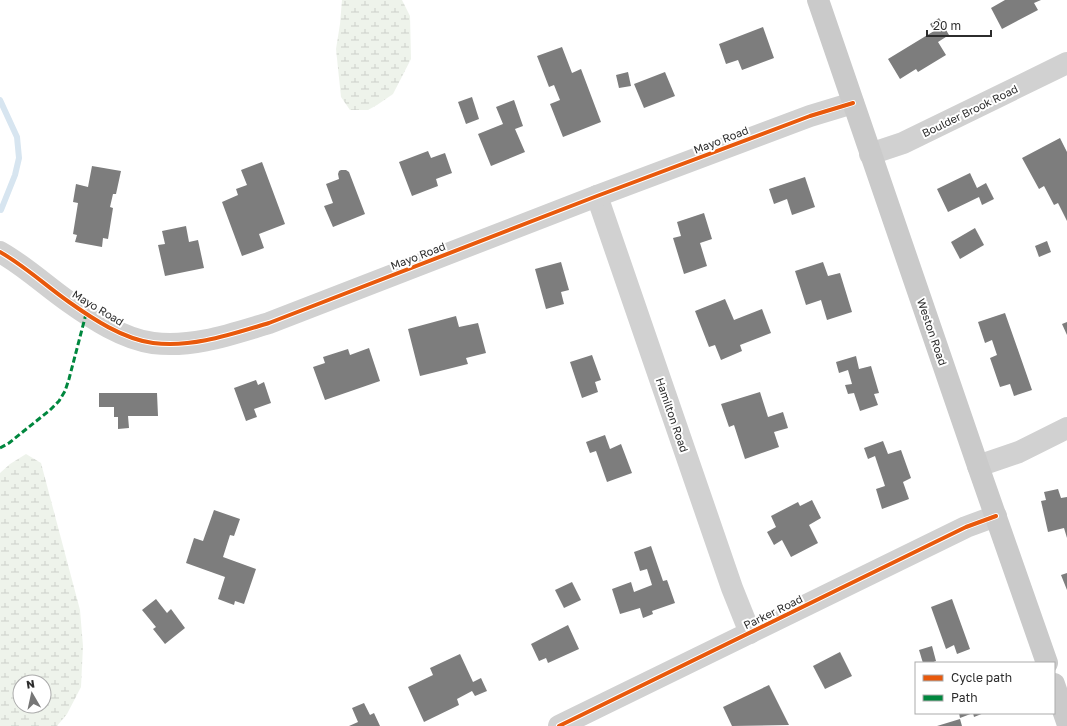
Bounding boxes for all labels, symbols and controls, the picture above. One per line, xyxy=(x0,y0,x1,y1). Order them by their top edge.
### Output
scale bar xyxy=(927,12,991,38)
text: 20 m xyxy=(933,18,961,33)
street label: Boulder Brook Road xyxy=(920,82,1020,139)
street label: Mayo Road xyxy=(692,123,750,156)
street label: Mayo Road xyxy=(389,239,447,272)
street label: Mayo Road xyxy=(70,287,126,328)
street label: Weston Road xyxy=(915,297,950,367)
street label: Hamilton Road xyxy=(654,376,691,454)
street label: Parker Road xyxy=(741,592,804,631)
legend xyxy=(915,662,1055,714)
text: Cycle path xyxy=(951,670,1012,685)
north arrow xyxy=(12,674,52,714)
text: N xyxy=(25,677,36,691)
text: Path xyxy=(951,690,978,705)

